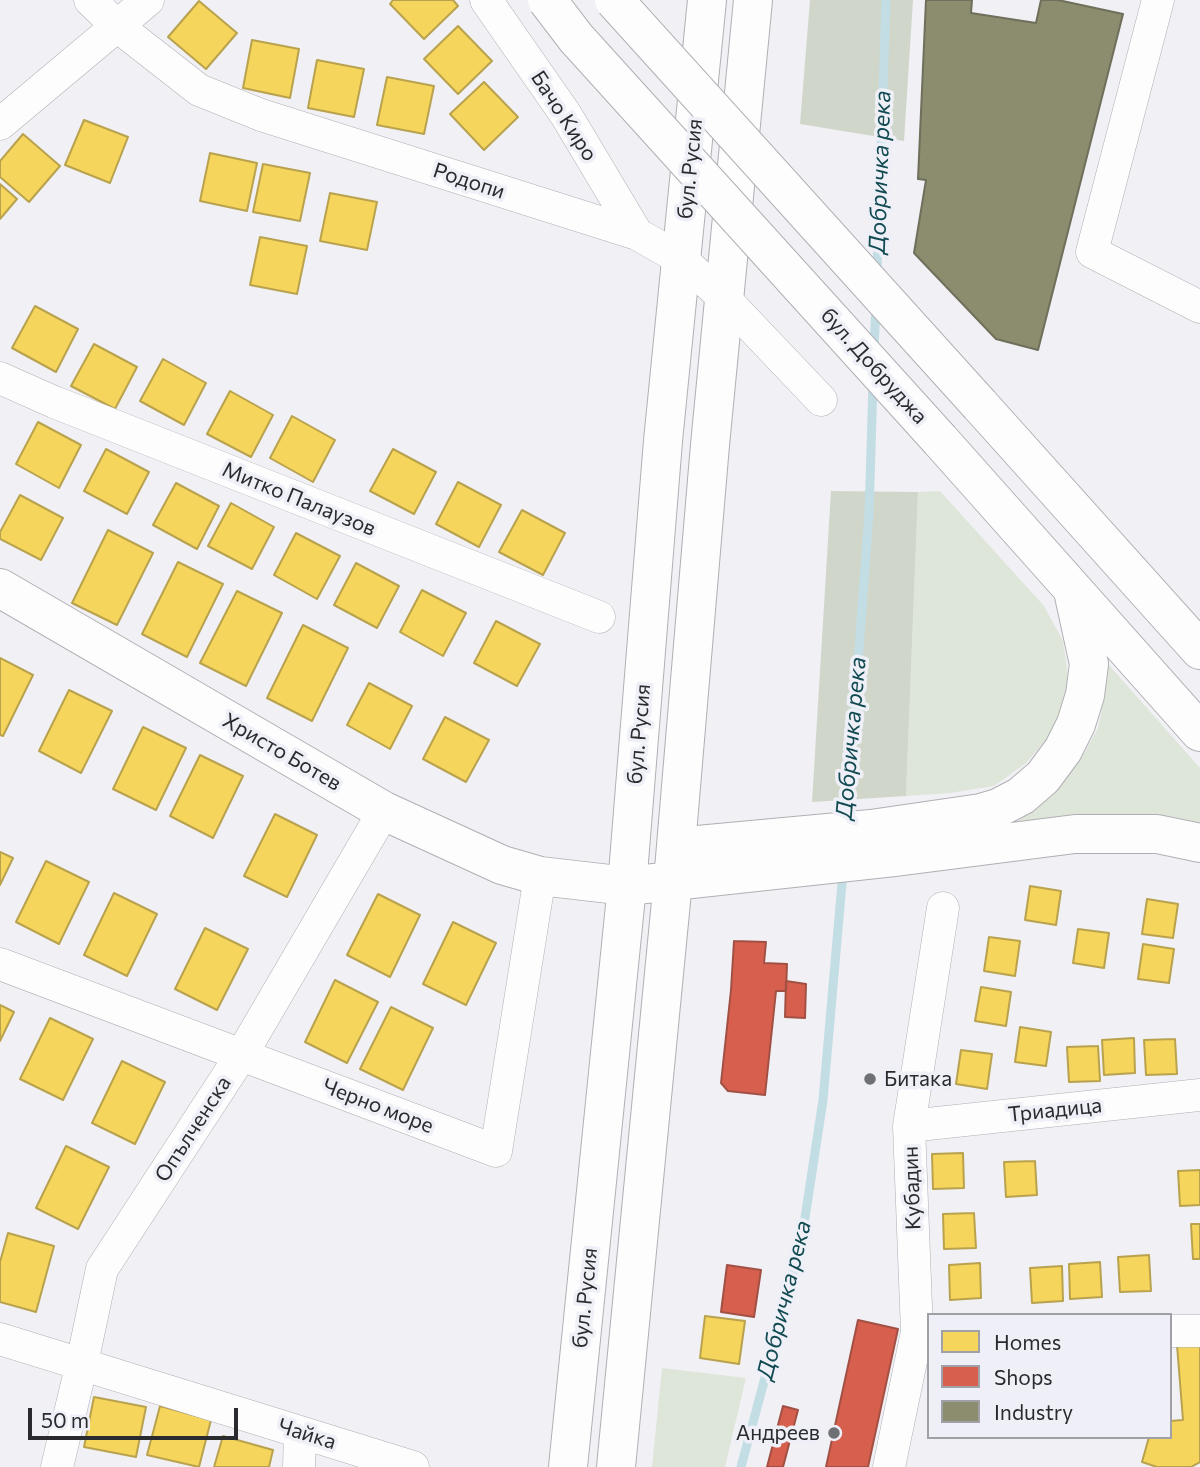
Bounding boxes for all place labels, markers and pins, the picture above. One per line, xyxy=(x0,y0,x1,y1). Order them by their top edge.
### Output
place label: Битака xyxy=(884,1066,952,1092)
marker: Битака xyxy=(862,1071,878,1087)
place label: Андреев xyxy=(736,1420,820,1446)
marker: Андреев xyxy=(826,1425,842,1441)

